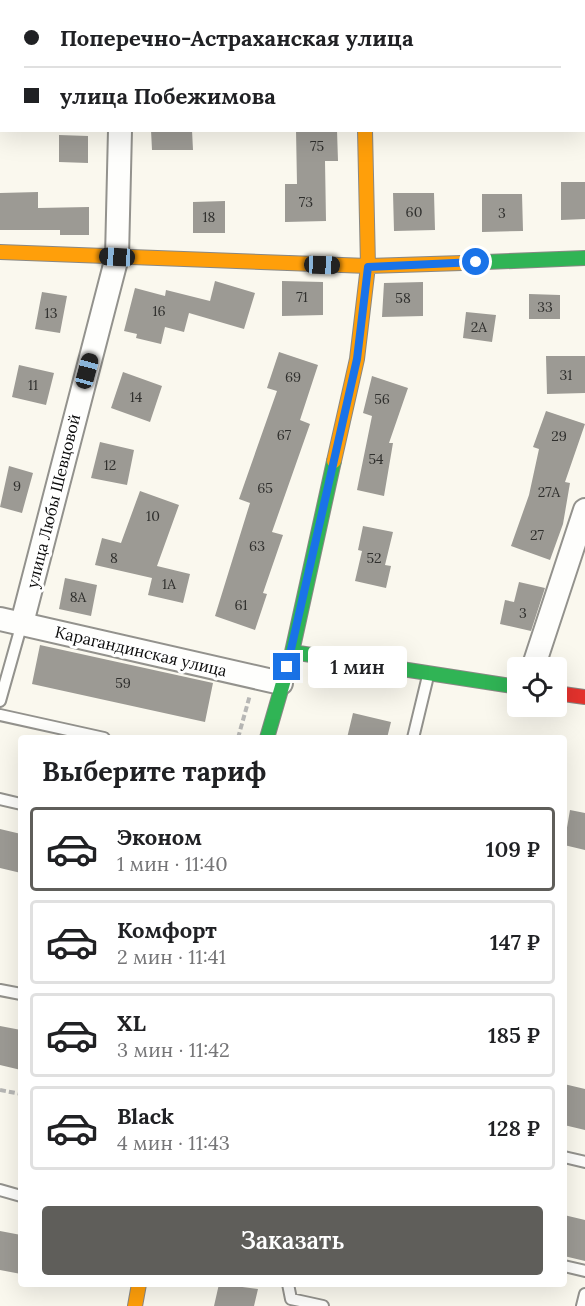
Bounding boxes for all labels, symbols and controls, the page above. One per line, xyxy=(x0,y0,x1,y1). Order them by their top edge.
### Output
text: Поперечно-Астраханская улица xyxy=(60,24,413,52)
text: улица Побежимова xyxy=(60,82,276,110)
house number: 75 xyxy=(310,137,324,155)
house number: 73 xyxy=(299,193,313,211)
house number: 60 xyxy=(406,203,422,221)
house number: 3 xyxy=(498,204,506,222)
house number: 18 xyxy=(203,208,216,226)
car xyxy=(99,247,135,267)
route start xyxy=(462,248,489,275)
car xyxy=(304,255,340,275)
house number: 71 xyxy=(296,288,308,306)
house number: 58 xyxy=(395,289,411,307)
house number: 33 xyxy=(537,298,553,316)
house number: 16 xyxy=(152,302,166,320)
house number: 13 xyxy=(45,304,58,322)
house number: 2А xyxy=(471,318,487,336)
car xyxy=(74,351,100,391)
house number: 31 xyxy=(560,366,572,384)
house number: 69 xyxy=(285,368,301,386)
house number: 11 xyxy=(28,376,38,394)
house number: 14 xyxy=(130,388,143,406)
house number: 56 xyxy=(374,390,390,408)
street label: улица Любы Шевцовой xyxy=(22,412,84,590)
house number: 67 xyxy=(277,426,292,444)
house number: 29 xyxy=(551,427,567,445)
house number: 54 xyxy=(368,450,384,468)
house number: 12 xyxy=(104,456,116,474)
house number: 9 xyxy=(13,477,21,495)
house number: 65 xyxy=(257,479,273,497)
house number: 27А xyxy=(538,483,560,501)
house number: 10 xyxy=(146,507,160,525)
house number: 27 xyxy=(530,526,545,544)
house number: 63 xyxy=(249,537,265,555)
house number: 8 xyxy=(110,549,118,567)
house number: 52 xyxy=(366,549,382,567)
house number: 1А xyxy=(162,575,176,593)
house number: 8А xyxy=(70,588,87,606)
house number: 61 xyxy=(234,596,248,614)
house number: 3 xyxy=(519,604,527,622)
street label: Карагандинская улица xyxy=(53,621,229,681)
callout: 1 мин xyxy=(308,646,407,688)
route end xyxy=(273,653,300,680)
text: 1 мин xyxy=(330,654,385,679)
map controls xyxy=(507,657,567,717)
button: locate xyxy=(507,657,567,717)
house number: 59 xyxy=(115,674,131,692)
text: Выберите тариф xyxy=(42,754,266,788)
icon: car xyxy=(45,822,99,876)
text: Эконом xyxy=(117,823,202,851)
text: 109 ₽ xyxy=(486,835,540,863)
text: 1 мин · 11:40 xyxy=(117,851,228,876)
icon: car xyxy=(45,915,99,969)
text: Комфорт xyxy=(117,916,217,944)
text: 147 ₽ xyxy=(490,928,540,956)
text: 2 мин · 11:41 xyxy=(117,944,226,969)
icon: car xyxy=(45,1008,99,1062)
text: XL xyxy=(117,1009,146,1037)
text: 185 ₽ xyxy=(488,1021,540,1049)
text: 3 мин · 11:42 xyxy=(117,1037,230,1062)
icon: car xyxy=(45,1101,99,1155)
text: Black xyxy=(117,1102,174,1130)
text: 128 ₽ xyxy=(488,1114,540,1142)
text: 4 мин · 11:43 xyxy=(117,1130,230,1155)
button: Заказать xyxy=(42,1206,543,1275)

